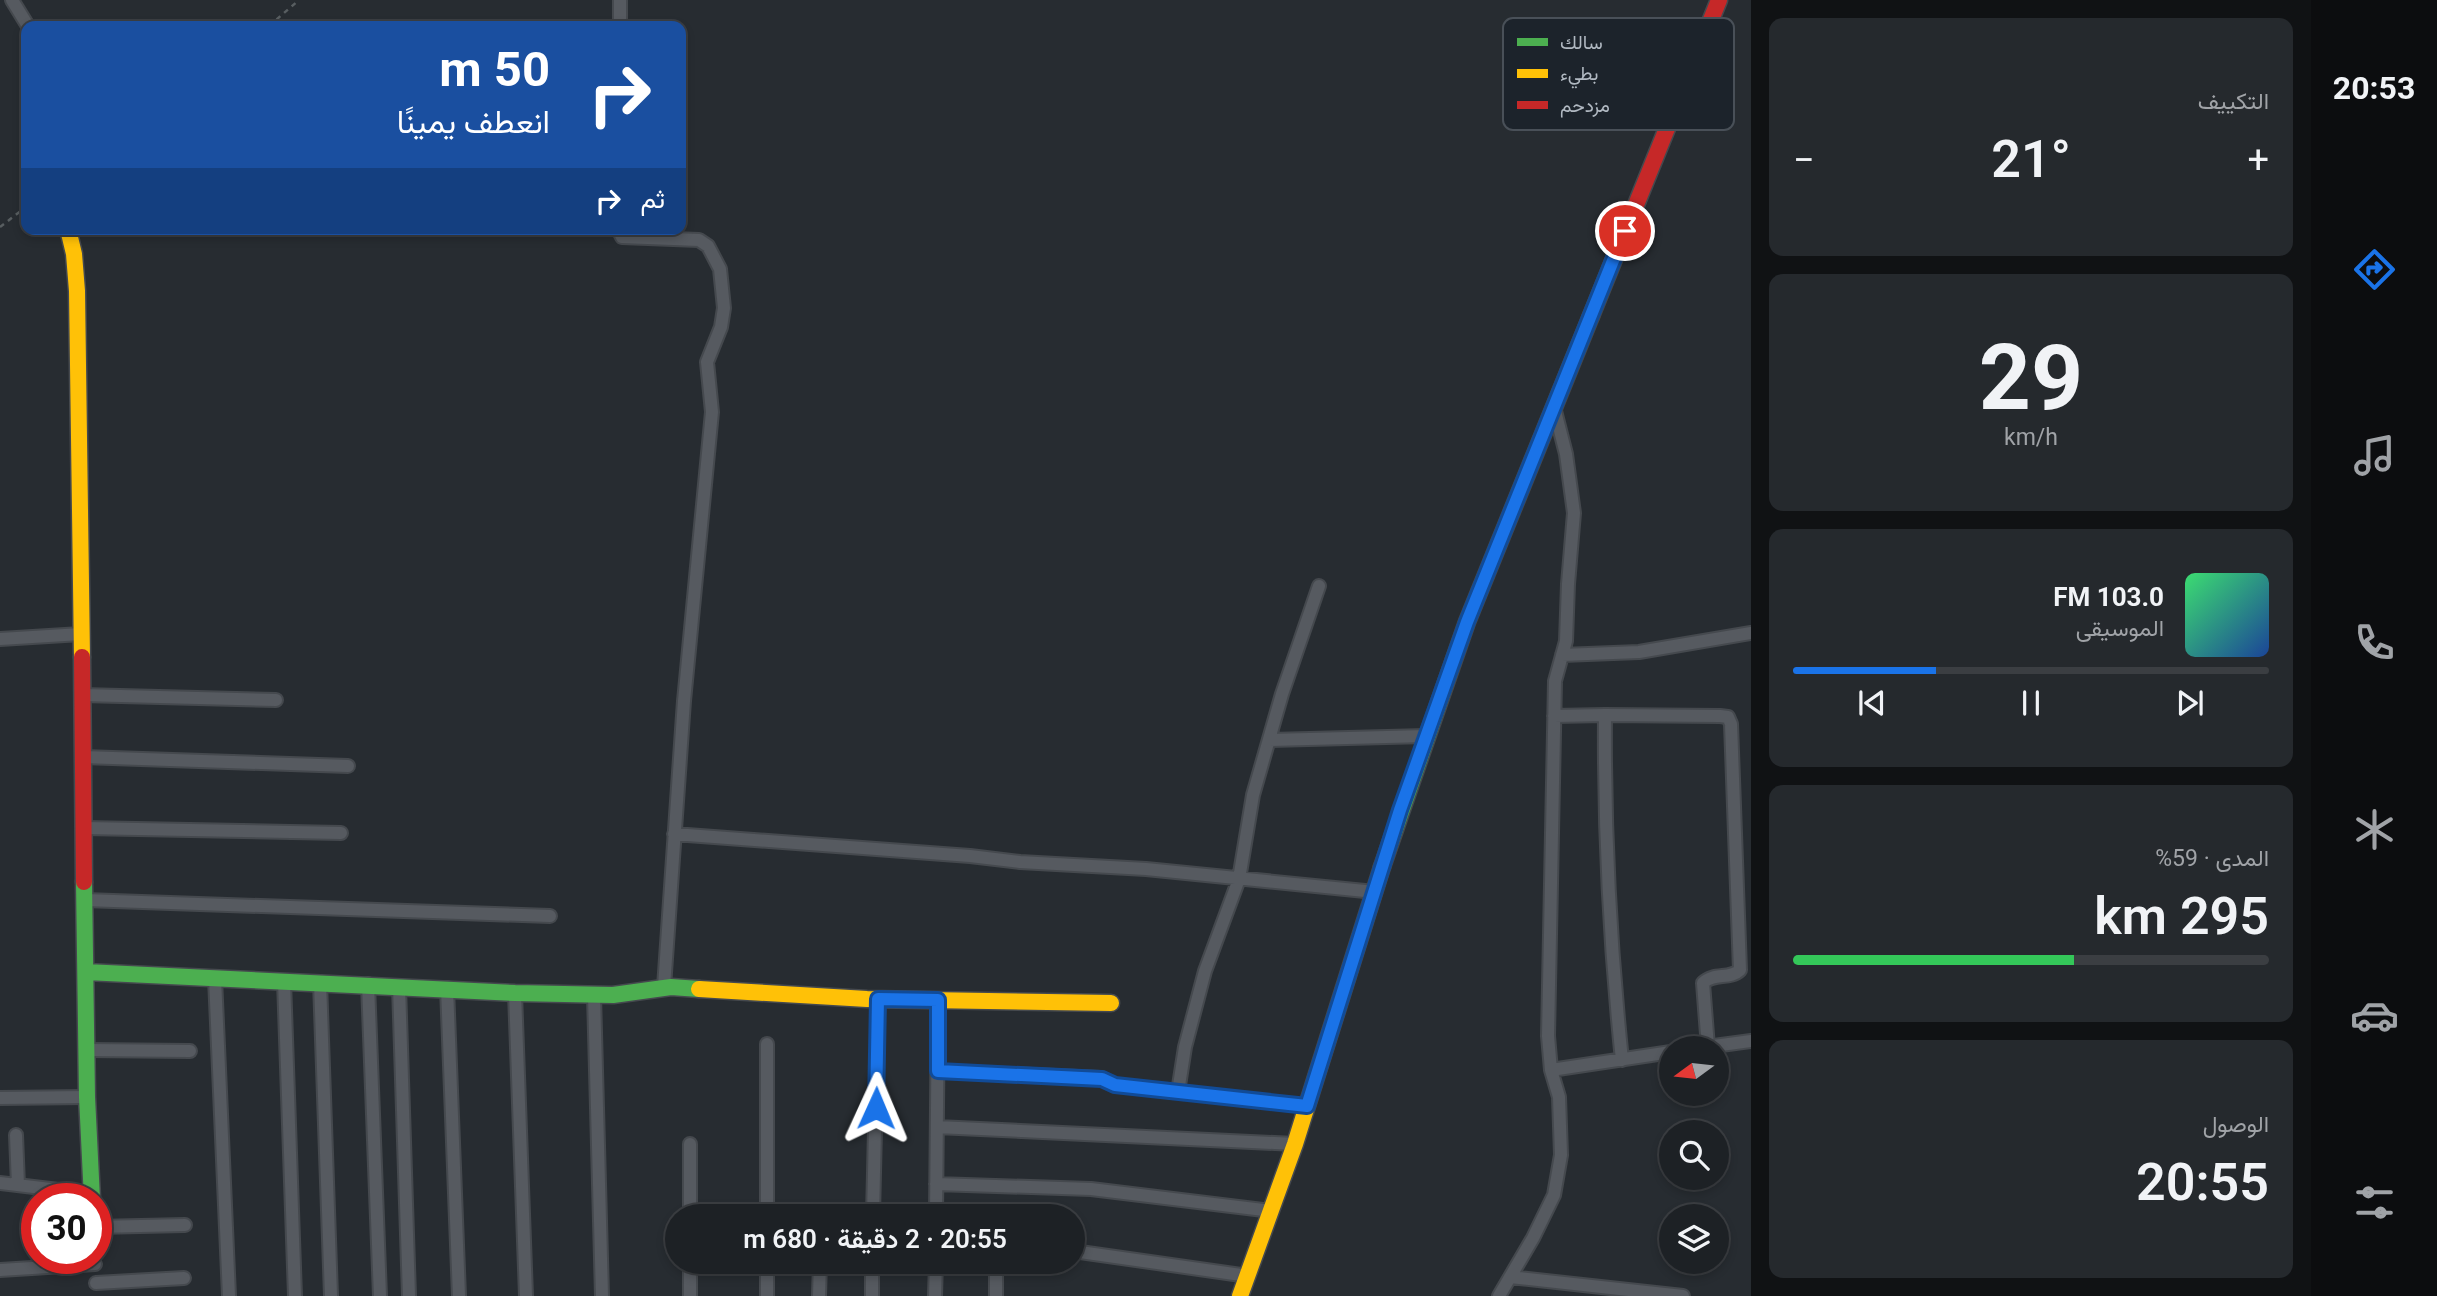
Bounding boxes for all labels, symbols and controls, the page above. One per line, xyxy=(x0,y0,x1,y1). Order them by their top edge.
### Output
legend xyxy=(1503,18,1734,130)
text: سالك xyxy=(1560,31,1603,54)
text: 50 m xyxy=(439,41,550,98)
icon: right xyxy=(574,49,665,140)
text: بطيء xyxy=(1560,62,1598,89)
text: 20:53 xyxy=(2333,69,2415,107)
text: التكييف xyxy=(2198,88,2269,115)
text: مزدحم xyxy=(1560,94,1610,118)
text: انعطف يمينًا xyxy=(397,103,550,141)
text: 21° xyxy=(1991,129,2071,190)
text: − xyxy=(1793,138,1815,182)
text: + xyxy=(2247,138,2269,182)
icon: right xyxy=(589,182,627,220)
text: ثم xyxy=(641,184,665,214)
pin xyxy=(1595,201,1655,261)
icon: arrive xyxy=(1606,212,1644,250)
icon: directions xyxy=(2350,245,2399,294)
text: 29 xyxy=(1979,325,2083,431)
text: km/h xyxy=(2004,424,2058,451)
icon: music xyxy=(2350,431,2399,480)
text: 103.0 FM xyxy=(2053,582,2164,612)
text: الموسيقى xyxy=(2076,615,2164,642)
icon: phone xyxy=(2350,618,2399,667)
icon: previous xyxy=(1853,684,1891,722)
icon: pause xyxy=(2012,684,2050,722)
icon: next xyxy=(2171,684,2209,722)
icon: climate xyxy=(2350,805,2399,854)
text: المدى · 59% xyxy=(2155,845,2269,872)
text: 295 km xyxy=(2094,886,2269,947)
icon: car xyxy=(2350,991,2399,1040)
north arrow xyxy=(1659,1036,1729,1106)
map controls xyxy=(1659,1036,1729,1274)
position arrow xyxy=(839,1071,913,1145)
text: الوصول xyxy=(2203,1111,2269,1138)
button: search xyxy=(1659,1120,1729,1190)
text: 20:55 xyxy=(2136,1152,2269,1213)
icon: filters xyxy=(2350,1178,2399,1227)
speed limit sign: 30 xyxy=(21,1183,112,1274)
button: layers xyxy=(1659,1204,1729,1274)
text: 20:55 · 2 دقيقة · 680 m xyxy=(743,1224,1007,1254)

